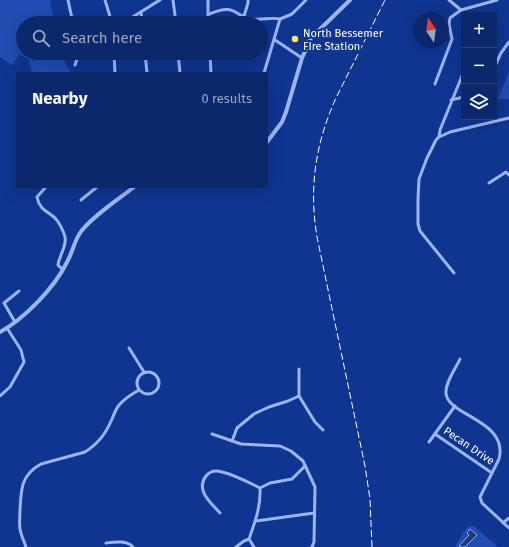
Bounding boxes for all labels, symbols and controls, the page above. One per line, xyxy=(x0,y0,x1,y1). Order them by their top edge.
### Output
north arrow xyxy=(413,12,449,48)
map controls xyxy=(461,12,497,120)
button: + xyxy=(461,12,497,48)
search box xyxy=(16,16,268,60)
icon: search xyxy=(30,27,52,49)
place label: North Bessemer FIre Station xyxy=(303,27,384,53)
text: Search here xyxy=(62,29,142,47)
marker: North Bessemer FIre Station xyxy=(290,34,300,44)
button: − xyxy=(461,48,497,84)
button: layers xyxy=(461,84,497,120)
text: Nearby xyxy=(32,88,87,109)
text: 0 results xyxy=(201,91,252,106)
street label: Pecan Drive xyxy=(441,424,497,468)

